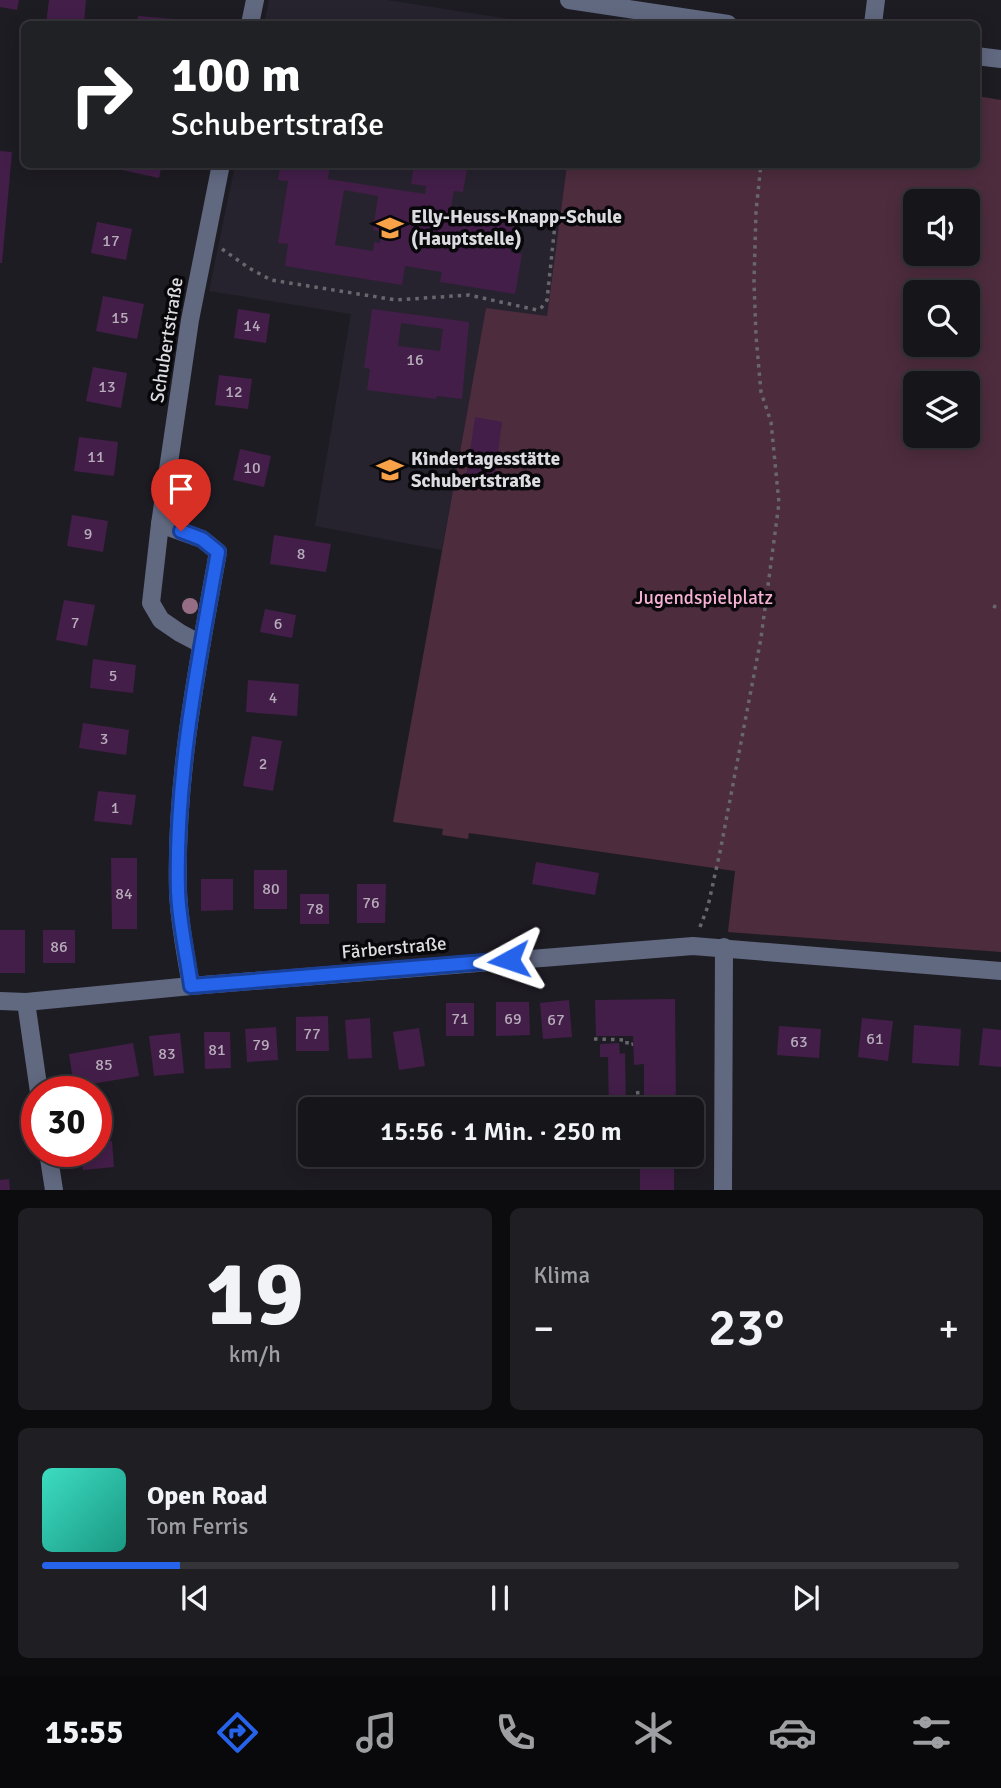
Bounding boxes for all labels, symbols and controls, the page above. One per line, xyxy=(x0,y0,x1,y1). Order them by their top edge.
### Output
text: 100 m xyxy=(171,45,301,105)
icon: right xyxy=(56,49,147,140)
text: Schubertstraße xyxy=(171,105,384,144)
map controls xyxy=(903,189,980,448)
button: sound xyxy=(903,189,980,266)
place label: Elly-Heuss-Knapp-Schule (Hauptstelle) xyxy=(411,205,622,251)
school or university icon: Elly-Heuss-Knapp-Schule (Hauptstelle) xyxy=(375,213,405,243)
house number: 17 xyxy=(102,231,120,251)
street label: Schubertstraße xyxy=(145,276,189,404)
button: search xyxy=(903,280,980,357)
house number: 15 xyxy=(111,308,129,328)
house number: 14 xyxy=(243,316,261,336)
house number: 16 xyxy=(406,350,424,370)
button: layers xyxy=(903,371,980,448)
house number: 13 xyxy=(98,377,116,397)
house number: 12 xyxy=(225,382,243,402)
house number: 11 xyxy=(87,447,105,467)
place label: Kindertagesstätte Schubertstraße xyxy=(411,447,560,493)
school or university icon: Kindertagesstätte Schubertstraße xyxy=(375,455,405,485)
house number: 10 xyxy=(243,458,261,478)
pin xyxy=(151,459,211,531)
icon: arrive xyxy=(162,470,200,508)
house number: 9 xyxy=(84,524,92,544)
house number: 8 xyxy=(297,544,305,564)
park label: Jugendspielplatz xyxy=(635,586,773,610)
house number: 7 xyxy=(71,613,79,633)
house number: 6 xyxy=(274,614,282,634)
house number: 5 xyxy=(109,666,117,686)
house number: 4 xyxy=(269,688,278,708)
house number: 3 xyxy=(100,729,108,749)
house number: 2 xyxy=(259,754,267,774)
house number: 1 xyxy=(111,798,119,818)
house number: 80 xyxy=(262,879,280,899)
house number: 84 xyxy=(115,884,133,904)
house number: 76 xyxy=(362,893,380,913)
house number: 78 xyxy=(306,899,324,919)
position arrow xyxy=(472,923,546,997)
street label: Färberstraße xyxy=(341,931,447,965)
house number: 86 xyxy=(50,937,68,957)
house number: 71 xyxy=(451,1009,469,1029)
house number: 69 xyxy=(504,1009,522,1029)
house number: 67 xyxy=(547,1010,565,1030)
house number: 77 xyxy=(303,1024,321,1044)
house number: 61 xyxy=(866,1029,884,1049)
house number: 63 xyxy=(790,1032,808,1052)
house number: 79 xyxy=(252,1035,270,1055)
house number: 81 xyxy=(208,1040,226,1060)
house number: 83 xyxy=(158,1044,176,1064)
house number: 85 xyxy=(95,1055,113,1075)
speed limit sign: 30 xyxy=(21,1076,112,1167)
text: 15:56 · 1 Min. · 250 m xyxy=(380,1116,622,1148)
text: 19 xyxy=(206,1238,304,1351)
text: Klima xyxy=(534,1261,590,1290)
text: 23° xyxy=(708,1296,784,1360)
text: − xyxy=(534,1305,554,1352)
text: + xyxy=(938,1305,959,1352)
text: km/h xyxy=(229,1340,281,1369)
text: Open Road xyxy=(147,1480,268,1512)
text: Tom Ferris xyxy=(147,1512,248,1541)
icon: previous xyxy=(176,1579,214,1617)
icon: pause xyxy=(481,1579,519,1617)
icon: next xyxy=(787,1579,825,1617)
icon: directions xyxy=(213,1708,262,1757)
icon: music xyxy=(352,1708,401,1757)
icon: phone xyxy=(491,1708,540,1757)
icon: climate xyxy=(629,1708,678,1757)
icon: car xyxy=(768,1708,817,1757)
icon: filters xyxy=(907,1708,956,1757)
text: 15:55 xyxy=(45,1713,123,1752)

